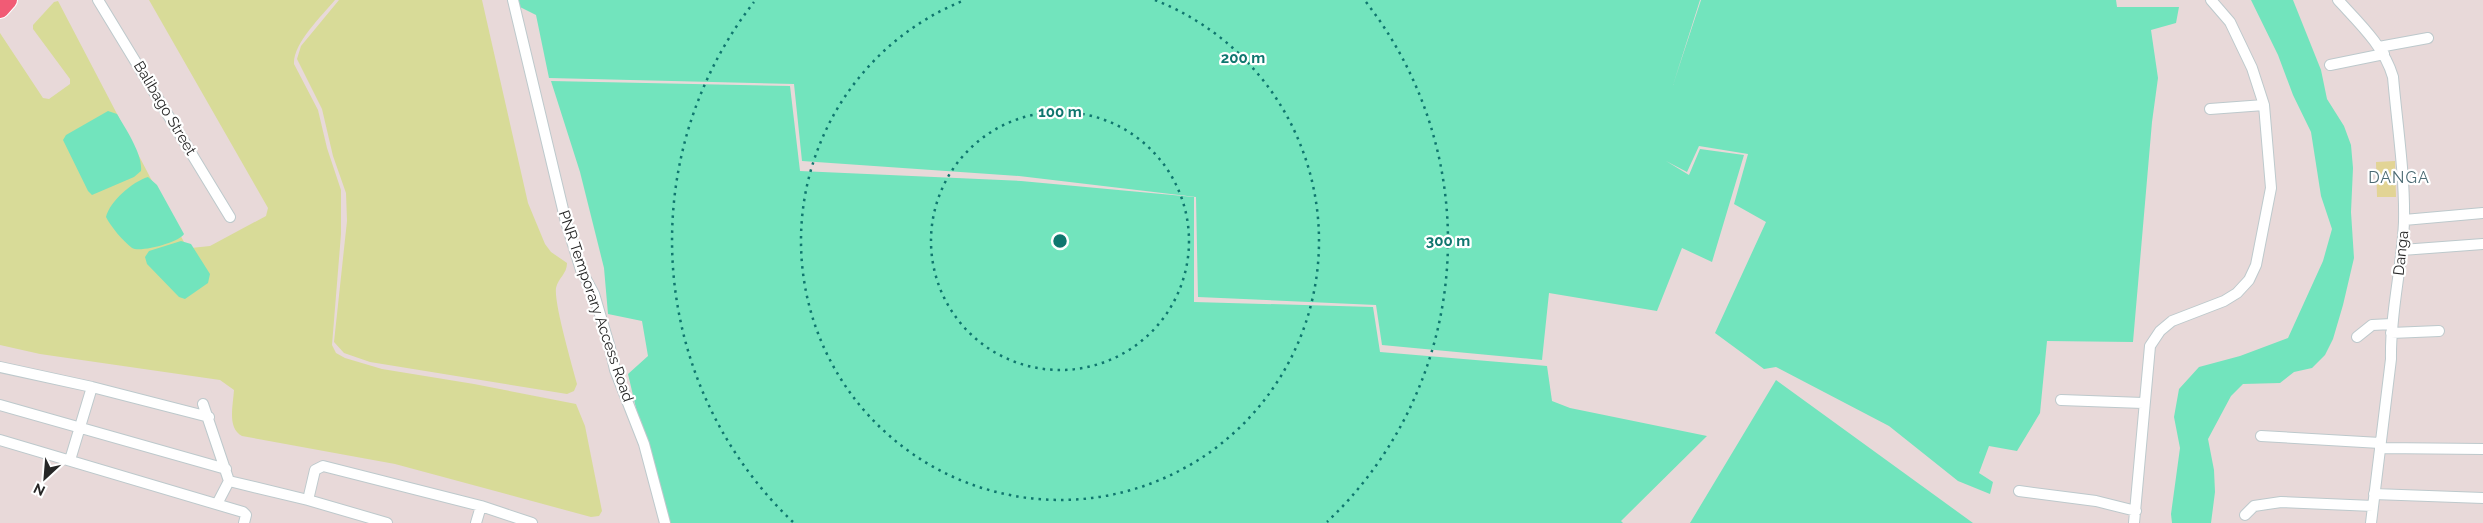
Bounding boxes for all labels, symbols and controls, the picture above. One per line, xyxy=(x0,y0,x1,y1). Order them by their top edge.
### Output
text: 200 m xyxy=(1221,49,1265,67)
street label: Balibago Street xyxy=(130,58,200,158)
text: 100 m xyxy=(1038,103,1082,121)
district label: DANGA xyxy=(2368,168,2430,187)
street label: PNR Temporary Access Road xyxy=(555,208,637,404)
street label: Danga xyxy=(2390,230,2412,276)
centre of rings xyxy=(1051,232,1069,250)
text: 300 m xyxy=(1426,232,1470,250)
north arrow xyxy=(20,453,70,503)
text: N xyxy=(31,480,48,499)

